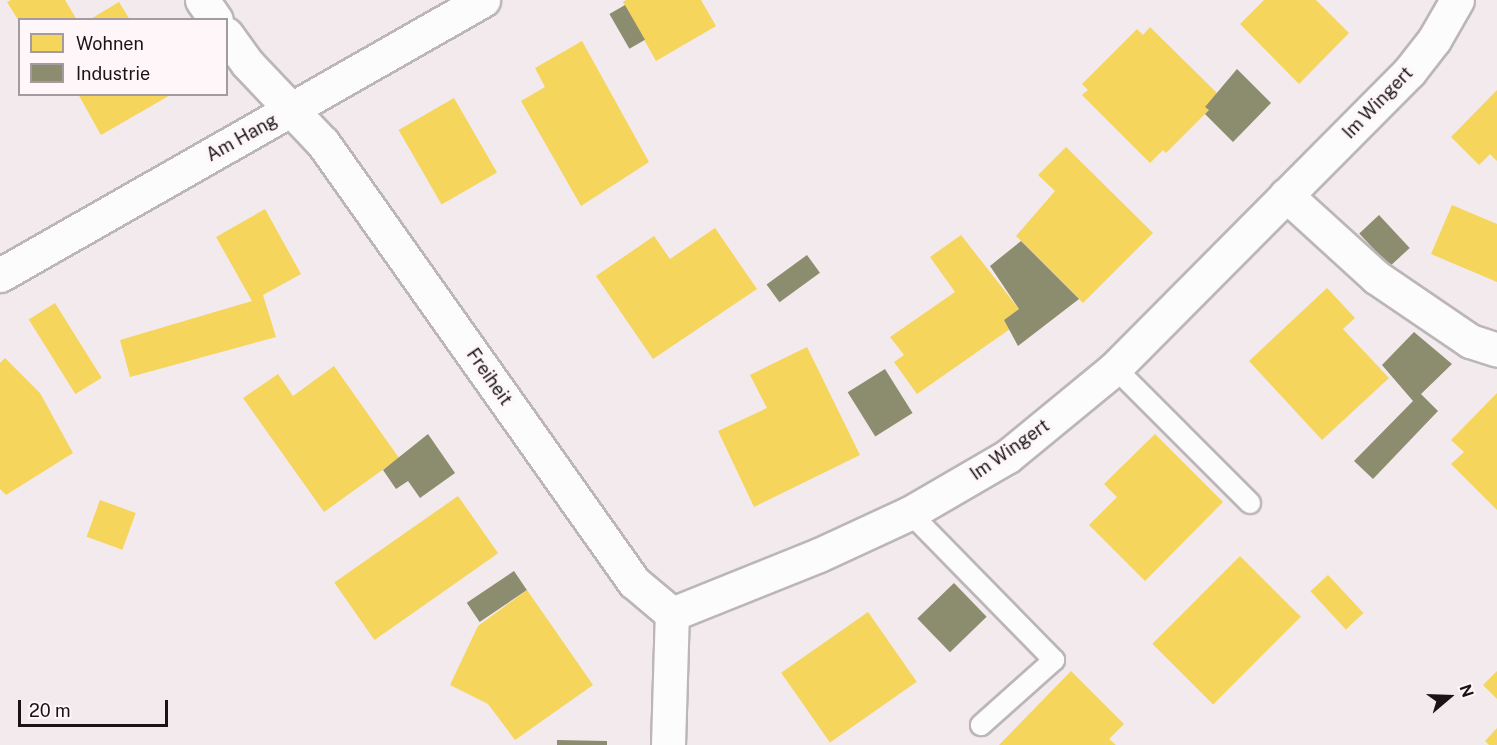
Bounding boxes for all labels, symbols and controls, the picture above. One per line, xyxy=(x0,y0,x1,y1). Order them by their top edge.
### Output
legend xyxy=(18,18,228,96)
text: Wohnen xyxy=(76,33,144,54)
street label: Im Wingert xyxy=(1338,62,1418,144)
text: Industrie xyxy=(76,63,150,84)
street label: Am Hang xyxy=(203,110,281,166)
street label: Freiheit xyxy=(462,344,516,410)
street label: Im Wingert xyxy=(966,415,1054,485)
north arrow xyxy=(1419,667,1479,727)
text: N xyxy=(1455,682,1478,700)
scale bar xyxy=(21,688,171,726)
text: 20 m xyxy=(29,700,71,721)

